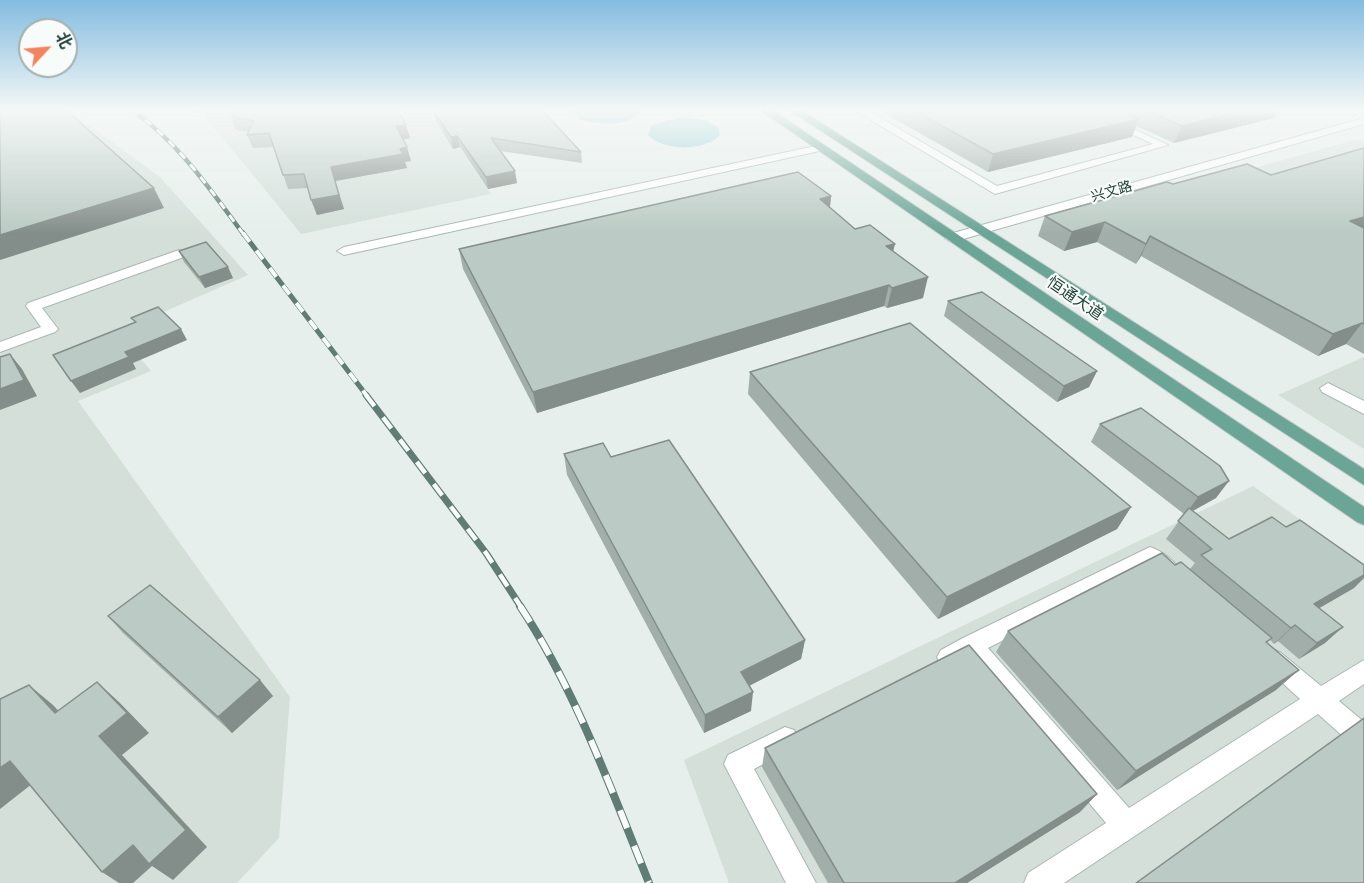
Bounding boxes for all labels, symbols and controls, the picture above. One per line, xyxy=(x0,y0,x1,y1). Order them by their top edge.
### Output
north arrow xyxy=(18,18,78,78)
text: 北 xyxy=(50,29,75,53)
street label: 兴文路 xyxy=(1089,179,1135,207)
street label: 恒通大道 xyxy=(1042,274,1106,326)

